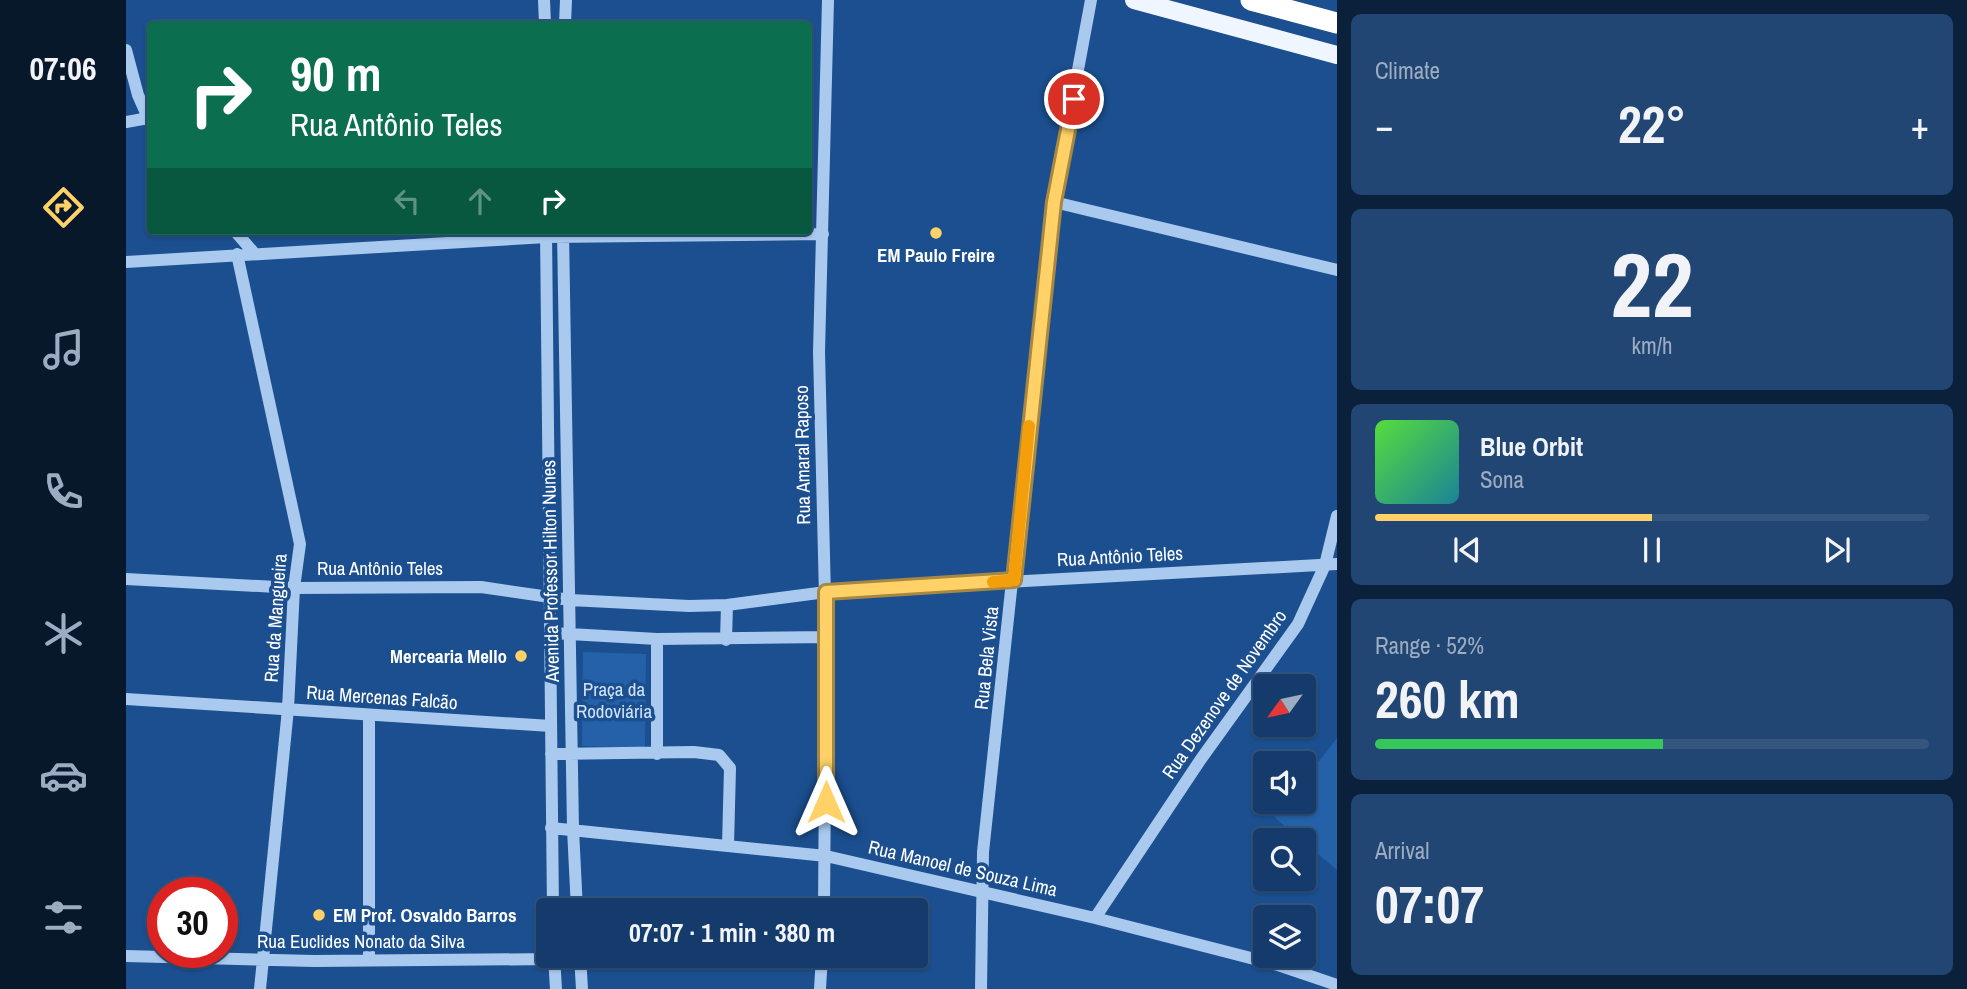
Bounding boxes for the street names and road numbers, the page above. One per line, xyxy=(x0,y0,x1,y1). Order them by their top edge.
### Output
street label: Rua Amaral Raposo xyxy=(788,385,816,525)
street label: Avenida Professor Hilton Nunes xyxy=(535,459,565,683)
street label: Rua Antônio Teles xyxy=(1056,540,1184,572)
street label: Rua da Mangueira xyxy=(258,552,292,683)
street label: Rua Antônio Teles xyxy=(317,555,443,581)
street label: Rua Dezenove de Novembro xyxy=(1156,604,1292,784)
street label: Rua Bela Vista xyxy=(968,605,1004,711)
street label: Rua Mercenas Falcão xyxy=(305,679,459,715)
street label: Rua Manoel de Souza Lima xyxy=(866,834,1060,902)
street label: Rua Euclides Nonato da Silva xyxy=(257,928,465,954)

